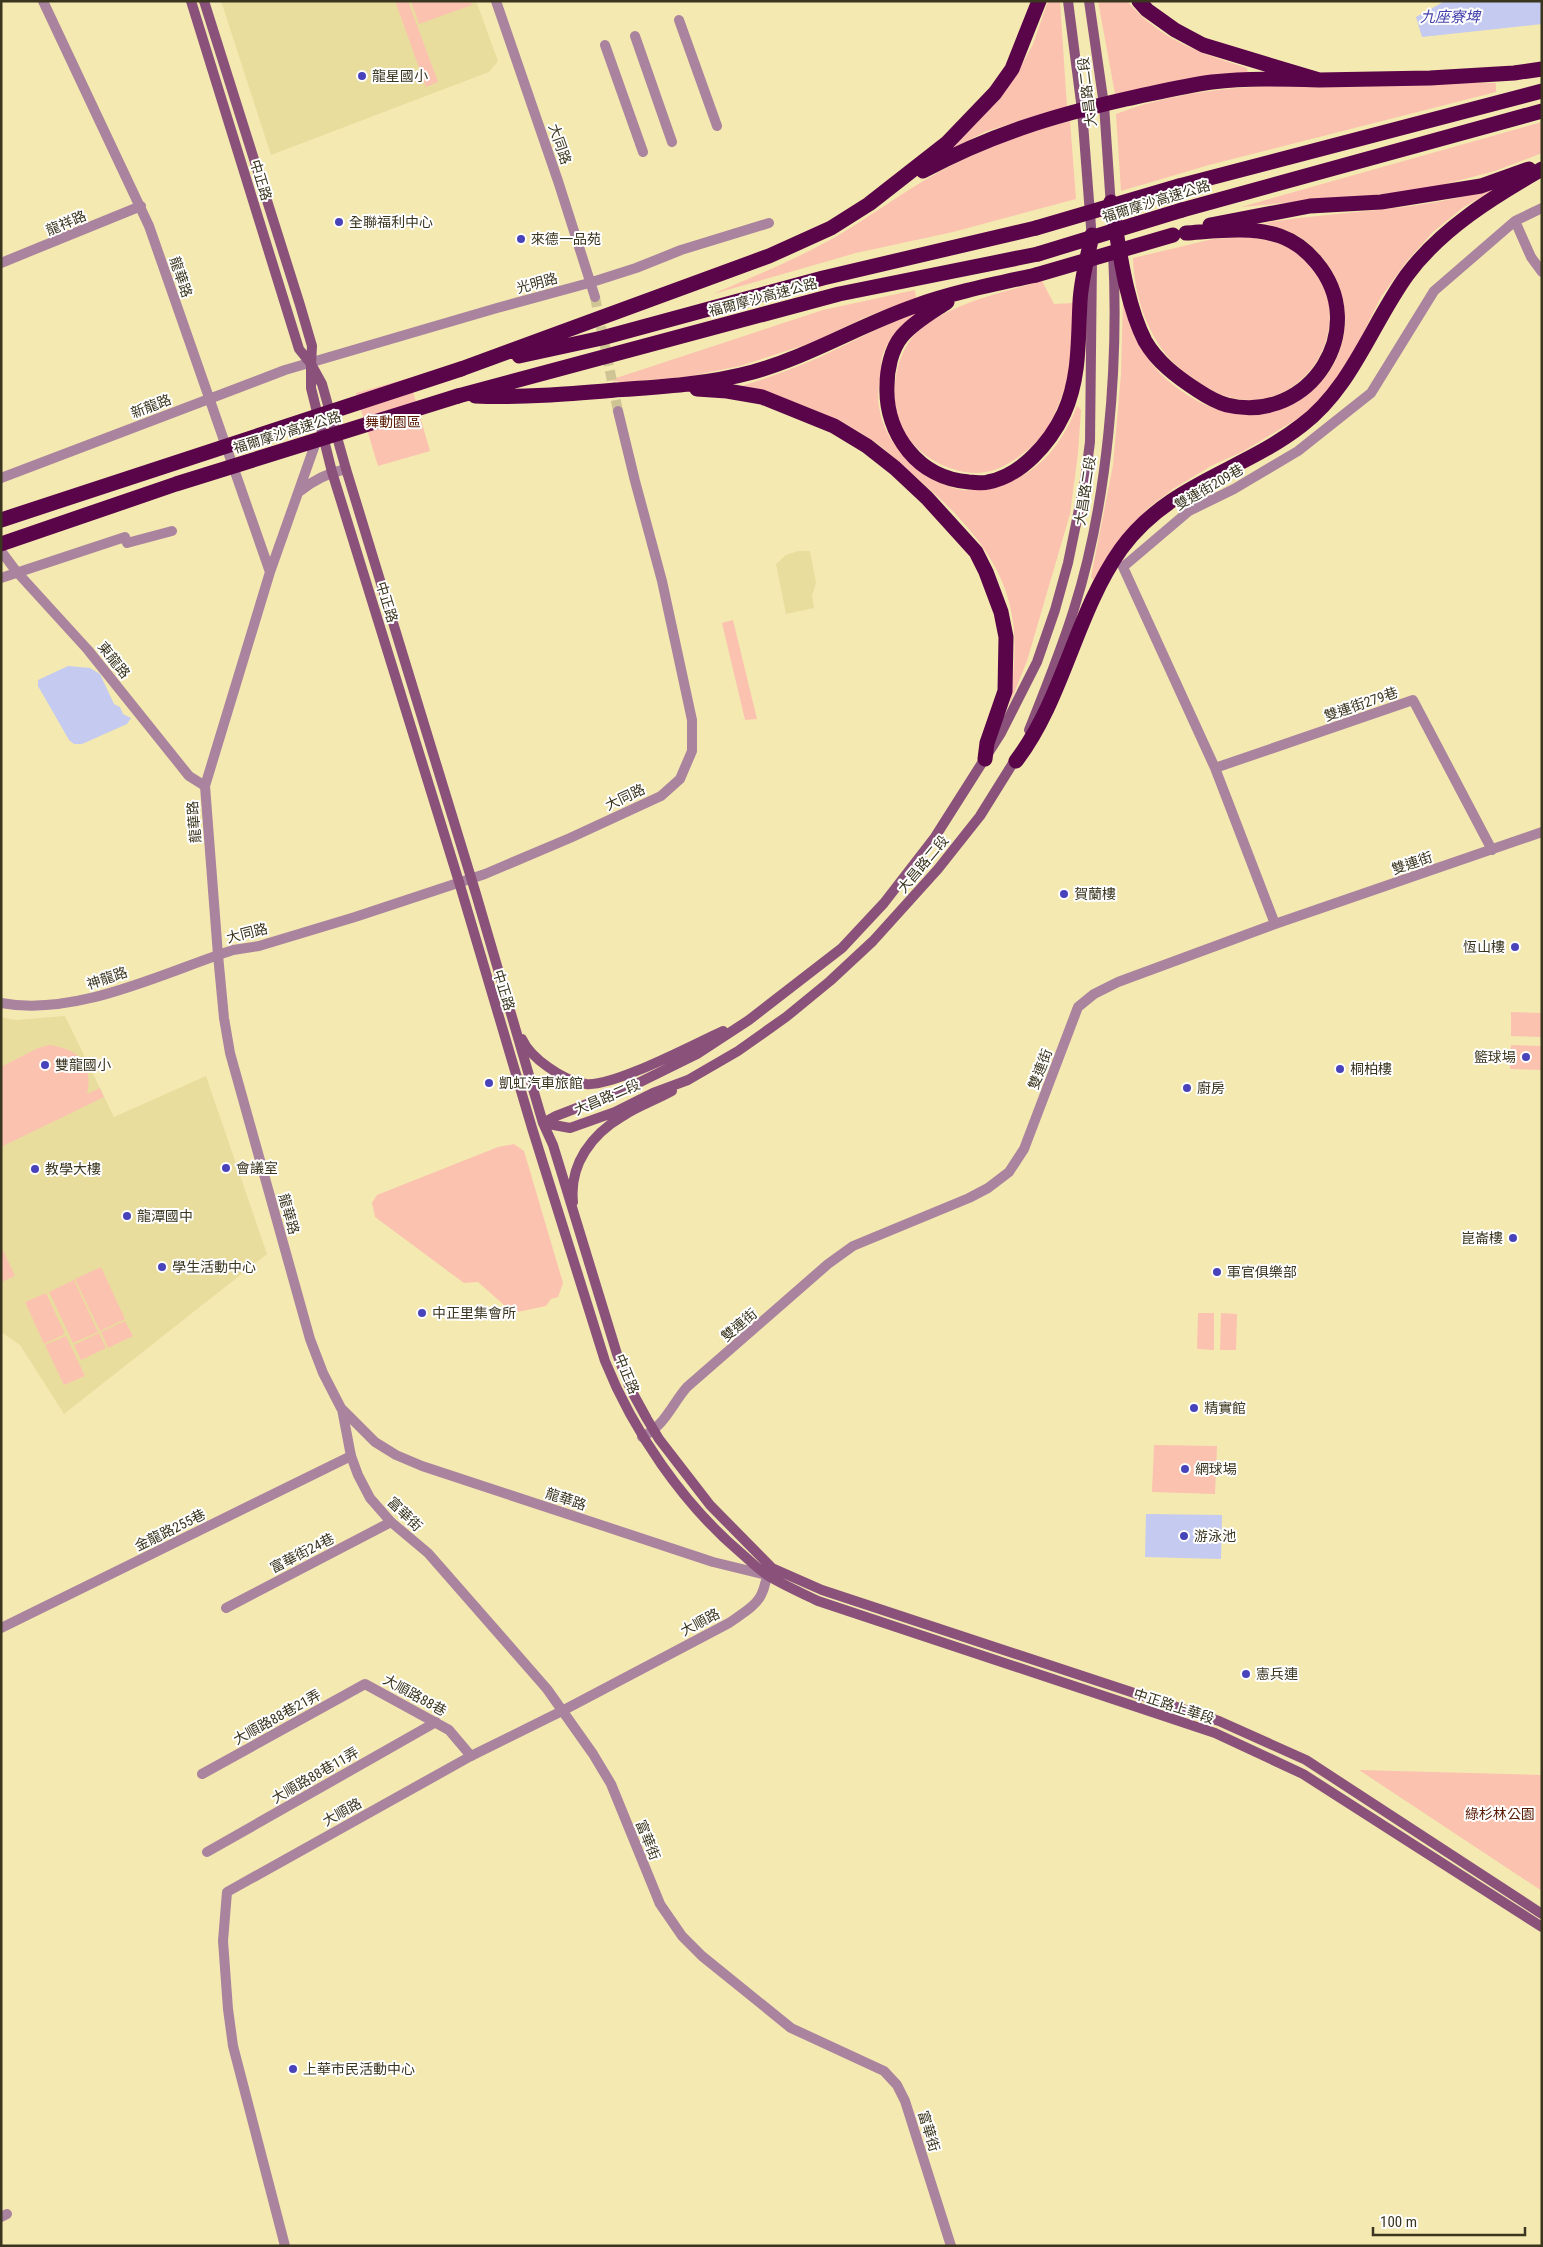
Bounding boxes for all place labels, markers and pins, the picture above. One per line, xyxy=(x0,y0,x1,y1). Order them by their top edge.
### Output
place label: 龍星國小 xyxy=(372,68,428,84)
marker: 龍星國小 xyxy=(356,70,368,82)
place label: 全聯福利中心 xyxy=(349,214,433,230)
marker: 全聯福利中心 xyxy=(333,216,345,228)
place label: 來德一品苑 xyxy=(531,231,601,247)
marker: 來德一品苑 xyxy=(515,233,527,245)
place label: 賀蘭樓 xyxy=(1074,886,1116,902)
marker: 賀蘭樓 xyxy=(1058,888,1070,900)
place label: 恆山樓 xyxy=(1463,939,1505,955)
marker: 恆山樓 xyxy=(1509,941,1521,953)
place label: 籃球場 xyxy=(1474,1049,1516,1065)
marker: 籃球場 xyxy=(1520,1051,1532,1063)
place label: 雙龍國小 xyxy=(55,1057,111,1073)
marker: 雙龍國小 xyxy=(39,1059,51,1071)
place label: 桐柏樓 xyxy=(1350,1061,1392,1077)
marker: 桐柏樓 xyxy=(1334,1063,1346,1075)
place label: 凱虹汽車旅館 xyxy=(499,1075,583,1091)
marker: 凱虹汽車旅館 xyxy=(483,1077,495,1089)
place label: 廚房 xyxy=(1197,1080,1225,1096)
marker: 廚房 xyxy=(1181,1082,1193,1094)
place label: 會議室 xyxy=(236,1160,278,1176)
place label: 教學大樓 xyxy=(45,1161,101,1177)
marker: 會議室 xyxy=(220,1162,232,1174)
marker: 教學大樓 xyxy=(29,1163,41,1175)
place label: 龍潭國中 xyxy=(137,1208,193,1224)
marker: 龍潭國中 xyxy=(121,1210,133,1222)
place label: 崑崙樓 xyxy=(1461,1230,1503,1246)
marker: 崑崙樓 xyxy=(1507,1232,1519,1244)
place label: 學生活動中心 xyxy=(172,1259,256,1275)
marker: 學生活動中心 xyxy=(156,1261,168,1273)
place label: 軍官俱樂部 xyxy=(1227,1264,1297,1280)
marker: 軍官俱樂部 xyxy=(1211,1266,1223,1278)
place label: 中正里集會所 xyxy=(432,1305,516,1321)
marker: 中正里集會所 xyxy=(416,1307,428,1319)
place label: 精實館 xyxy=(1204,1400,1246,1416)
marker: 精實館 xyxy=(1188,1402,1200,1414)
place label: 網球場 xyxy=(1195,1461,1237,1477)
marker: 網球場 xyxy=(1179,1463,1191,1475)
place label: 游泳池 xyxy=(1194,1528,1236,1544)
marker: 游泳池 xyxy=(1178,1530,1190,1542)
place label: 憲兵連 xyxy=(1256,1666,1298,1682)
marker: 憲兵連 xyxy=(1240,1668,1252,1680)
place label: 上華市民活動中心 xyxy=(303,2061,415,2077)
marker: 上華市民活動中心 xyxy=(287,2063,299,2075)

